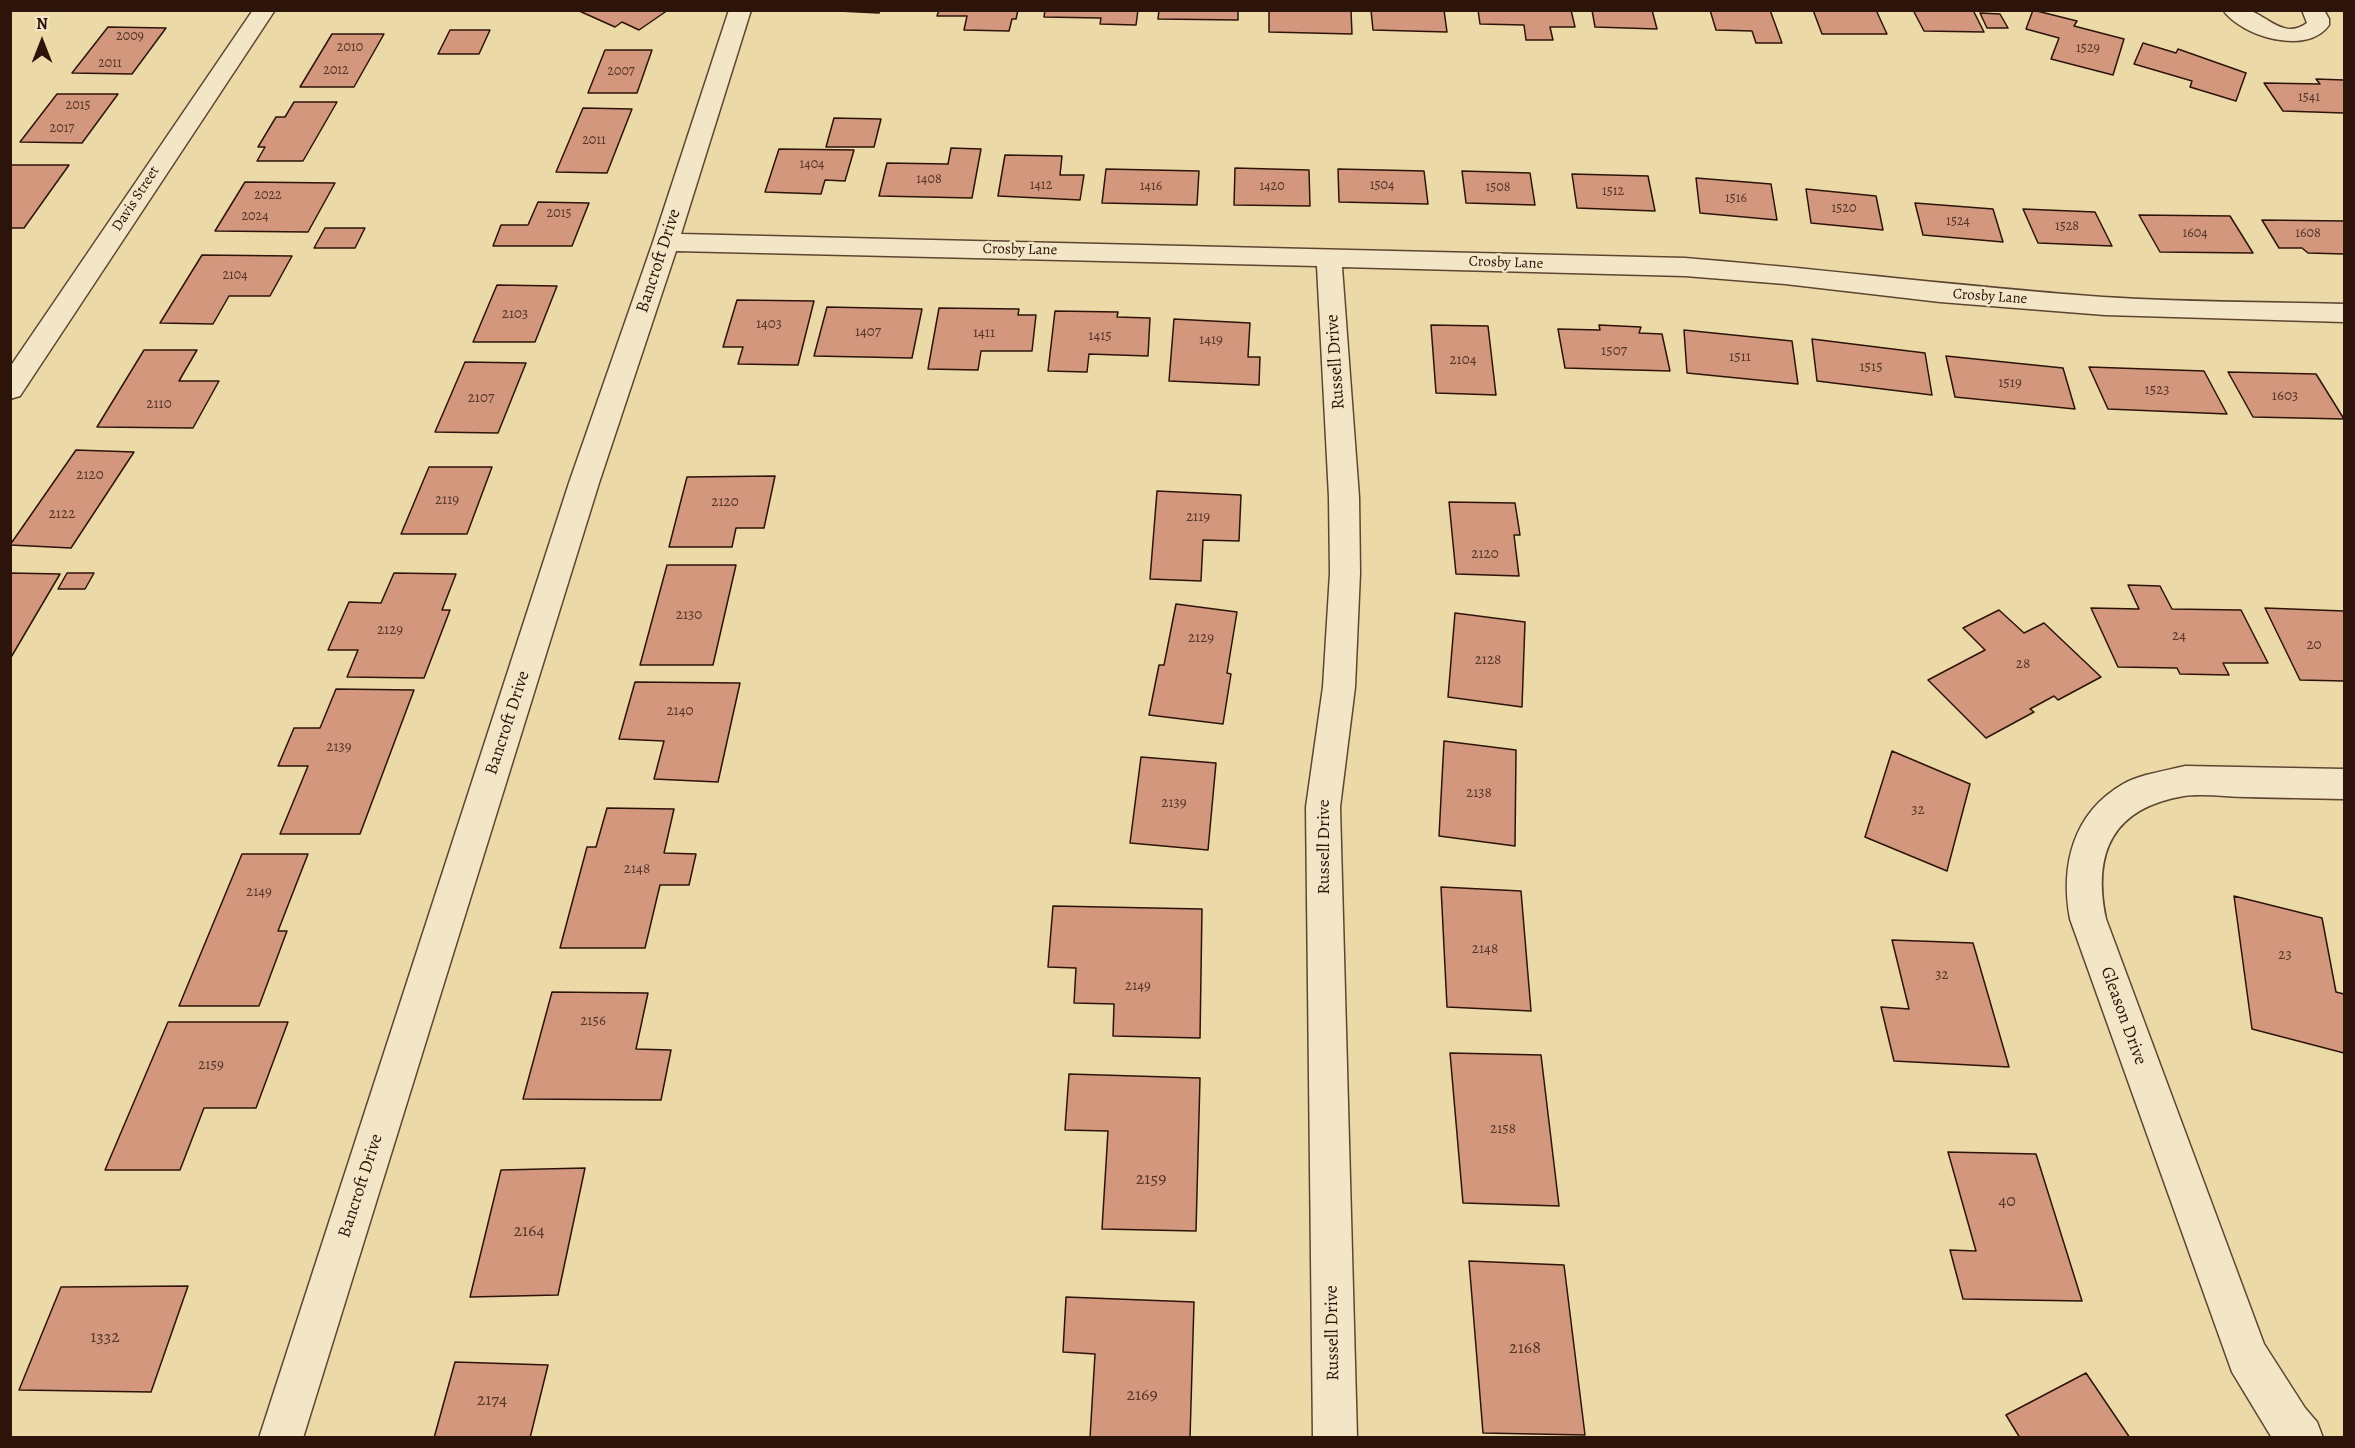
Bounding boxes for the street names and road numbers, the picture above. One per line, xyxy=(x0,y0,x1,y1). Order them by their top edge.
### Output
street label: Davis Street xyxy=(108,163,164,235)
street label: Bancroft Drive xyxy=(632,206,686,316)
street label: Crosby Lane xyxy=(982,240,1058,260)
street label: Crosby Lane xyxy=(1468,253,1544,273)
street label: Crosby Lane xyxy=(1952,285,2028,309)
street label: Russell Drive xyxy=(1322,314,1350,410)
street label: Bancroft Drive xyxy=(481,668,535,778)
street label: Russell Drive xyxy=(1314,799,1336,895)
street label: Gleason Drive xyxy=(2095,964,2151,1068)
street label: Bancroft Drive xyxy=(334,1131,388,1241)
street label: Russell Drive xyxy=(1321,1285,1345,1381)

